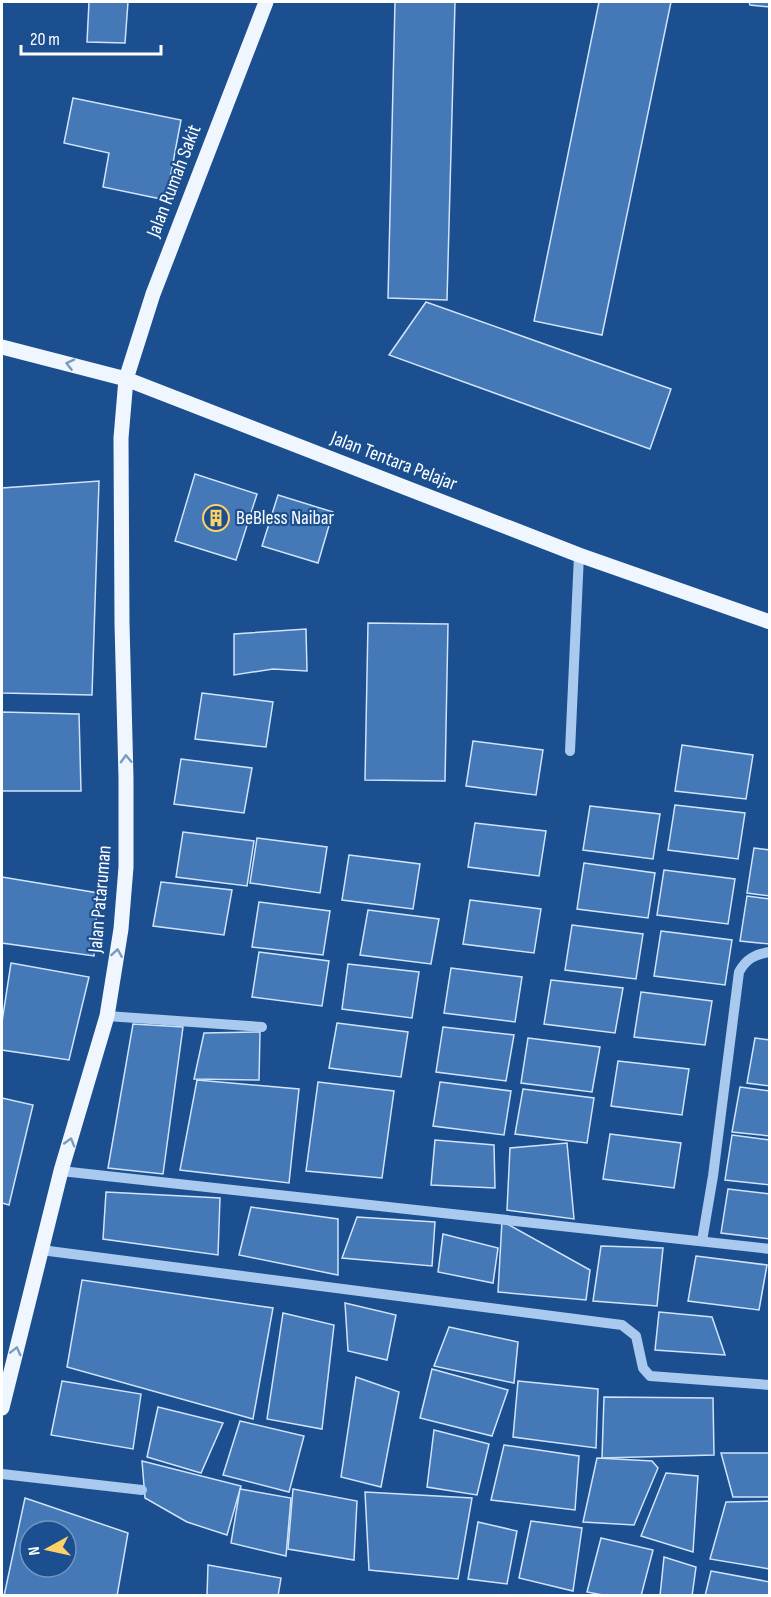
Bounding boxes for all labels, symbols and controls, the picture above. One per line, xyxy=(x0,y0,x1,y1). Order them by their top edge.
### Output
scale bar xyxy=(21,18,160,56)
text: 20 m xyxy=(30,29,60,50)
street label: Jalan Rumah Sakit xyxy=(141,121,206,242)
one-way arrow xyxy=(65,359,75,372)
street label: Jalan Tentara Pelajar xyxy=(326,426,461,496)
building icon: BeBless Naibar xyxy=(201,503,231,533)
place label: BeBless Naibar xyxy=(236,506,335,530)
one-way arrow xyxy=(119,754,132,763)
street label: Jalan Pataruman xyxy=(83,844,117,955)
one-way arrow xyxy=(111,948,123,958)
one-way arrow xyxy=(63,1137,75,1148)
one-way arrow xyxy=(8,1346,21,1356)
north arrow xyxy=(18,1519,78,1579)
text: N xyxy=(25,1545,45,1556)

